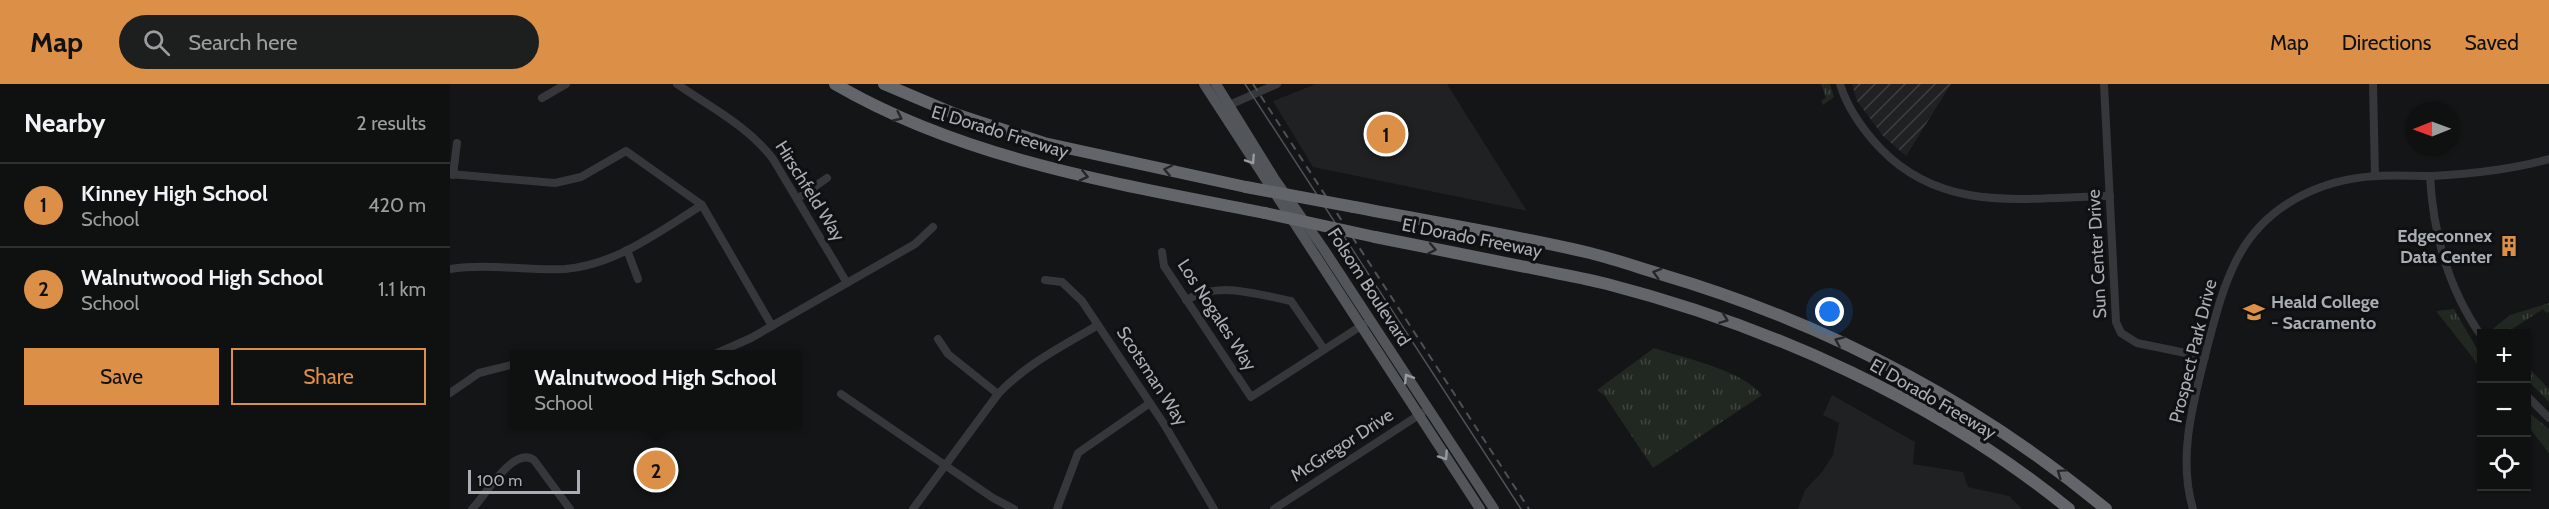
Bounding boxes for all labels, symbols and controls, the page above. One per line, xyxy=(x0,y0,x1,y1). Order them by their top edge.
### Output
search box xyxy=(119,15,539,69)
text: Map xyxy=(30,25,83,59)
icon: search xyxy=(140,26,173,59)
text: Search here xyxy=(188,29,297,56)
text: Map xyxy=(2270,30,2309,55)
text: Directions xyxy=(2342,30,2431,55)
text: Saved xyxy=(2464,30,2519,55)
street label: El Dorado Freeway xyxy=(929,101,1071,163)
north arrow xyxy=(2405,102,2459,156)
text: Nearby xyxy=(24,107,105,139)
one-way arrow xyxy=(892,110,903,122)
text: 2 results xyxy=(356,111,426,135)
pin: 1 xyxy=(1366,112,1406,156)
street label: Hirschfeld Way xyxy=(770,137,850,245)
one-way arrow xyxy=(1244,153,1255,164)
one-way arrow xyxy=(1163,165,1173,178)
one-way arrow xyxy=(1079,168,1089,181)
text: Kinney High School xyxy=(81,180,268,207)
street label: Sun Center Drive xyxy=(2083,189,2111,319)
text: 1 xyxy=(40,193,47,217)
text: 420 m xyxy=(368,193,426,217)
text: School xyxy=(81,207,139,231)
street label: El Dorado Freeway xyxy=(1400,214,1544,262)
street label: Folsom Boulevard xyxy=(1323,224,1415,350)
place label: Edgeconnex Data Center xyxy=(2397,225,2492,268)
building icon: Edgeconnex Data Center xyxy=(2497,234,2521,258)
one-way arrow xyxy=(1427,242,1437,255)
street label: Los Nogales Way xyxy=(1173,255,1261,375)
text: Walnutwood High School xyxy=(81,264,323,291)
one-way arrow xyxy=(1652,268,1663,280)
text: 2 xyxy=(38,277,49,301)
text: 1.1 km xyxy=(378,277,426,301)
street label: Prospect Park Drive xyxy=(2165,277,2221,425)
text: School xyxy=(81,291,139,315)
place label: Heald College - Sacramento xyxy=(2271,291,2379,334)
your location xyxy=(1815,297,1844,326)
school or university icon: Heald College - Sacramento xyxy=(2242,300,2266,324)
one-way arrow xyxy=(1717,312,1728,324)
street label: Scotsman Way xyxy=(1112,322,1192,430)
map controls xyxy=(2477,329,2531,491)
button: + xyxy=(2477,329,2531,383)
one-way arrow xyxy=(1835,336,1846,348)
button: Save xyxy=(24,348,219,405)
button: Share xyxy=(231,348,426,405)
popup xyxy=(510,350,801,428)
street label: El Dorado Freeway xyxy=(1866,354,2000,444)
text: Walnutwood High School xyxy=(534,364,777,391)
one-way arrow xyxy=(1404,374,1415,385)
button: − xyxy=(2477,383,2531,437)
text: School xyxy=(534,391,593,415)
street label: McGregor Drive xyxy=(1287,404,1397,486)
button: locate xyxy=(2477,437,2531,491)
pin: 2 xyxy=(636,448,676,492)
one-way arrow xyxy=(1437,450,1449,460)
scale bar xyxy=(468,467,580,494)
one-way arrow xyxy=(2056,469,2067,480)
text: 100 m xyxy=(477,471,522,490)

